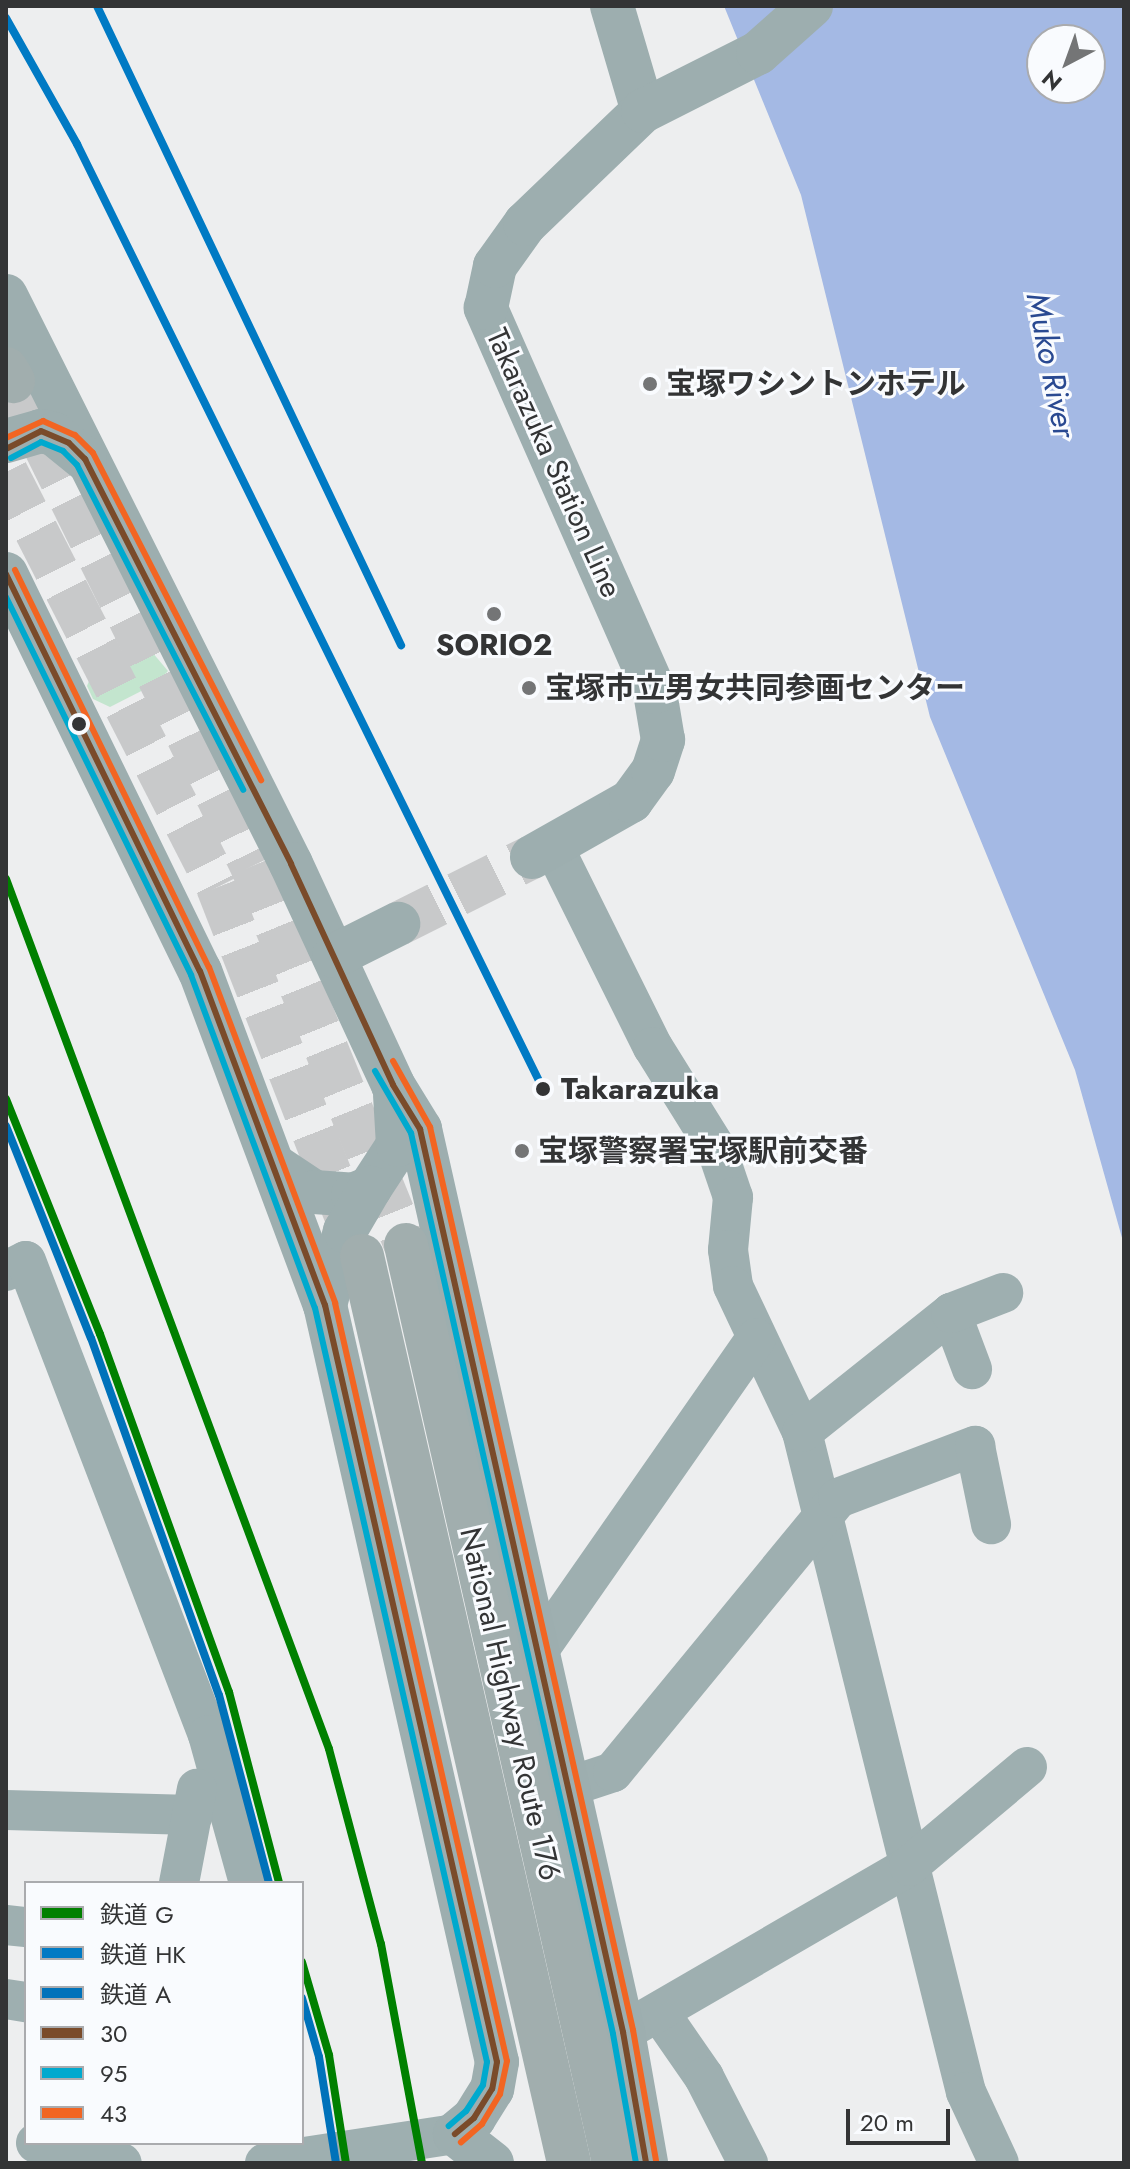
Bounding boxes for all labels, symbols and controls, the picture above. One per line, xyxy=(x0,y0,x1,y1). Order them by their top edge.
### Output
north arrow xyxy=(1026,24,1106,104)
text: N xyxy=(1034,63,1069,98)
water label: Muko River xyxy=(1018,289,1084,441)
street label: Takarazuka Station Line xyxy=(479,323,629,603)
place label: 宝塚ワシントンホテル xyxy=(666,366,966,402)
marker: 宝塚ワシントンホテル xyxy=(641,375,659,393)
marker: SORIO2 xyxy=(485,605,503,623)
place label: SORIO2 xyxy=(436,627,552,663)
place label: 宝塚市立男女共同参画センター xyxy=(545,670,965,706)
marker: 宝塚市立男女共同参画センター xyxy=(520,679,538,697)
unlabelled marker xyxy=(71,716,87,732)
place label: Takarazuka xyxy=(561,1071,719,1107)
marker: Takarazuka xyxy=(532,1078,554,1100)
place label: 宝塚警察署宝塚駅前交番 xyxy=(538,1133,868,1169)
marker: 宝塚警察署宝塚駅前交番 xyxy=(513,1142,531,1160)
street label: National Highway Route 176 xyxy=(452,1524,568,1884)
legend xyxy=(24,1881,304,2145)
text: 鉄道 G xyxy=(100,1897,174,1932)
text: 鉄道 HK xyxy=(100,1937,186,1972)
text: 鉄道 A xyxy=(100,1977,171,2012)
text: 30 xyxy=(100,2016,128,2051)
text: 95 xyxy=(100,2056,127,2091)
scale bar xyxy=(850,2093,954,2143)
text: 43 xyxy=(100,2096,127,2131)
text: 20 m xyxy=(860,2105,914,2140)

